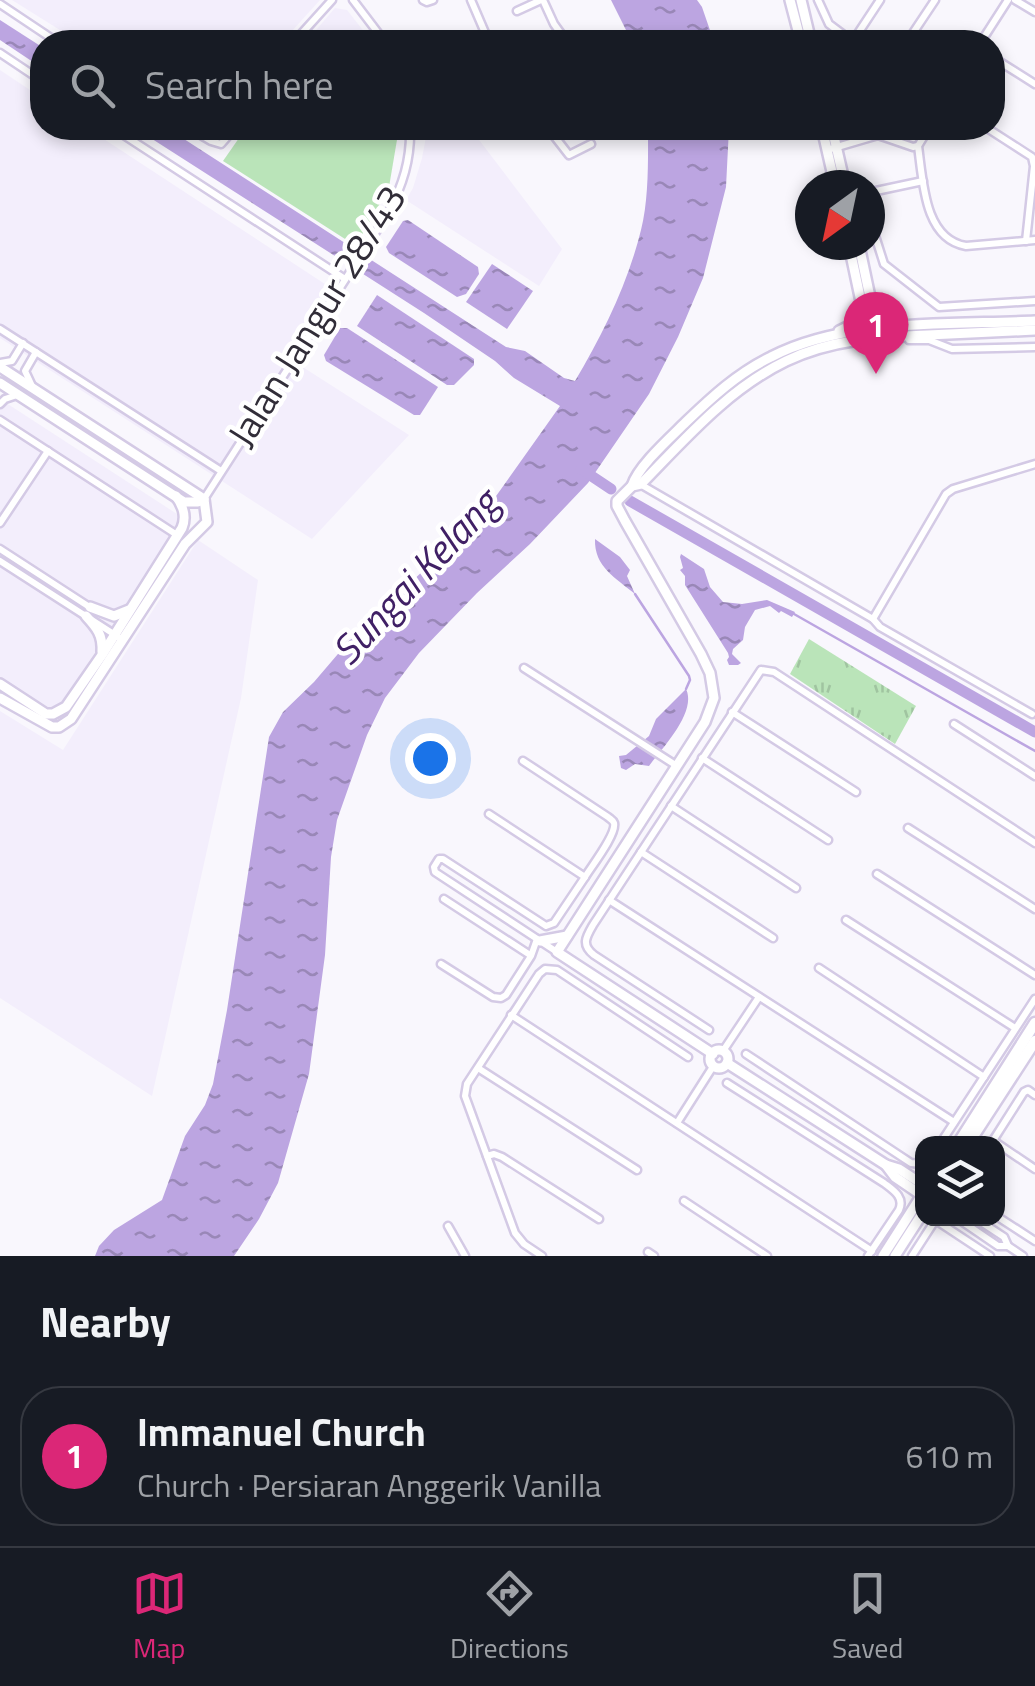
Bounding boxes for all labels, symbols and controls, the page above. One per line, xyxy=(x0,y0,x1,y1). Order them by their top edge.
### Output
search box xyxy=(30,30,1005,140)
text: Search here xyxy=(145,56,333,114)
icon: search xyxy=(65,58,120,113)
north arrow xyxy=(795,170,885,260)
street label: Jalan Jangur 28/43 xyxy=(212,173,420,458)
pin: 1 xyxy=(844,292,908,374)
water label: Sungai Kelang xyxy=(317,472,515,678)
your location xyxy=(405,733,456,784)
map controls xyxy=(915,1136,1005,1226)
button: layers xyxy=(915,1136,1005,1226)
text: Nearby xyxy=(40,1289,171,1353)
text: Immanuel Church xyxy=(137,1403,426,1461)
text: 1 xyxy=(66,1432,83,1480)
text: 610 m xyxy=(905,1432,993,1480)
text: Church · Persiaran Anggerik Vanilla xyxy=(137,1461,601,1509)
tab: Map xyxy=(132,1566,187,1669)
tab: Directions xyxy=(450,1566,569,1669)
tab: Saved xyxy=(832,1566,903,1669)

